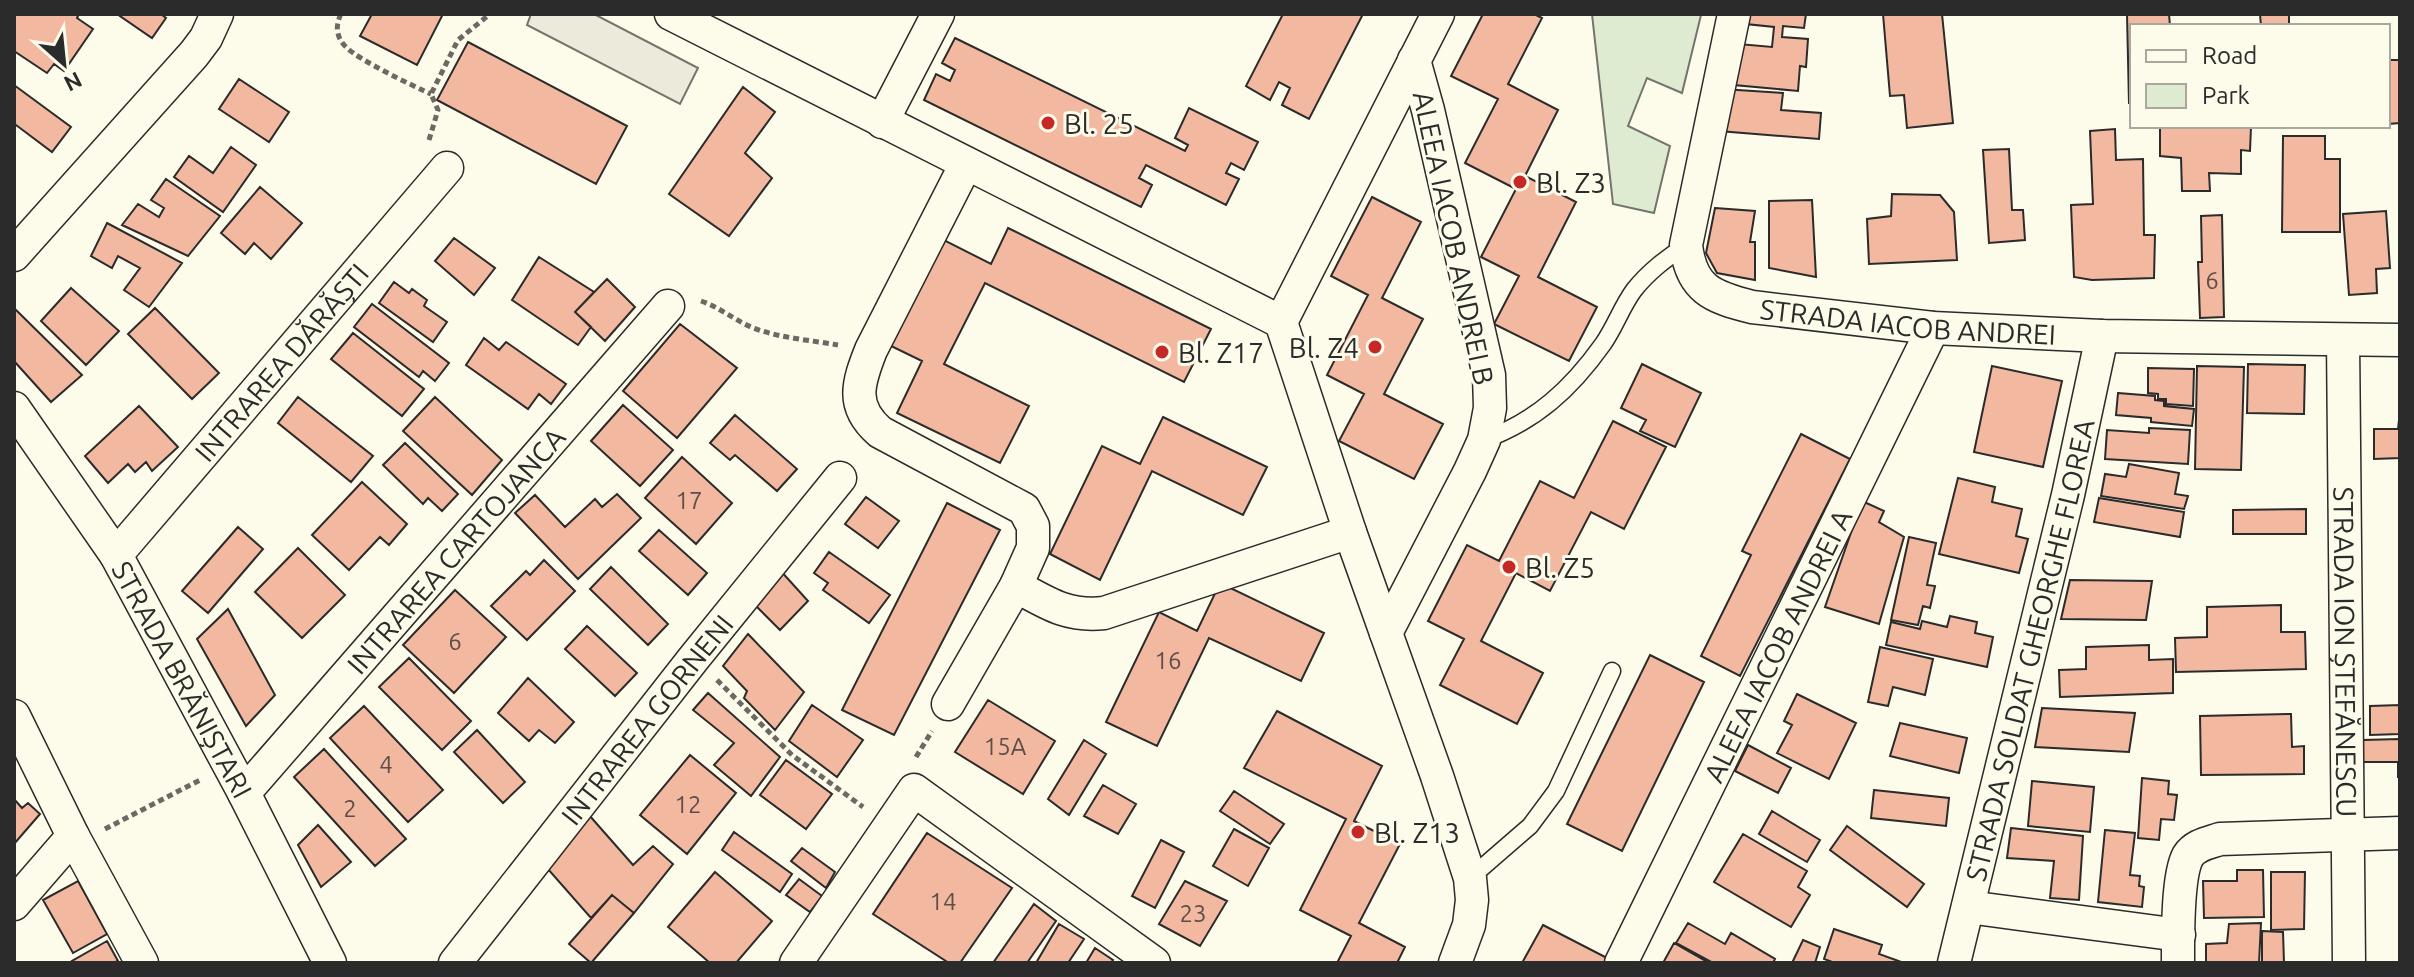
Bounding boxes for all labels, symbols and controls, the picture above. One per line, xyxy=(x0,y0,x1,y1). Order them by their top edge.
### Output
north arrow xyxy=(24,24,104,104)
legend xyxy=(2130,24,2390,128)
text: Road xyxy=(2202,42,2257,69)
text: N xyxy=(60,67,86,97)
text: Park xyxy=(2202,82,2250,109)
street label: ALEEA IACOB ANDREI B xyxy=(1408,88,1500,388)
place label: Bl. 25 xyxy=(1064,108,1134,139)
marker: Bl. 25 xyxy=(1039,114,1057,132)
place label: Bl. Z3 xyxy=(1536,167,1606,198)
marker: Bl. Z3 xyxy=(1511,173,1529,191)
street label: INTRAREA DĂRĂȘTI xyxy=(188,257,374,467)
house number: 6 xyxy=(2205,267,2219,294)
street label: STRADA IACOB ANDREI xyxy=(1758,293,2057,349)
place label: Bl. Z4 xyxy=(1289,332,1359,363)
place label: Bl. Z17 xyxy=(1178,337,1264,368)
marker: Bl. Z4 xyxy=(1366,338,1384,356)
marker: Bl. Z17 xyxy=(1153,343,1171,361)
street label: STRADA SOLDAT GHEORGHE FLOREA xyxy=(1959,416,2099,884)
street label: INTRAREA CARTOJANCA xyxy=(340,421,571,679)
house number: 17 xyxy=(675,487,703,514)
street label: STRADA ION ȘTEFĂNESCU xyxy=(2329,487,2363,817)
street label: ALEEA IACOB ANDREI A xyxy=(1697,504,1857,787)
place label: Bl. Z5 xyxy=(1525,552,1595,583)
street label: STRADA BRĂNIȘTARI xyxy=(107,556,259,803)
marker: Bl. Z5 xyxy=(1500,558,1518,576)
street label: INTRAREA GORNENI xyxy=(554,608,739,830)
house number: 6 xyxy=(448,628,462,655)
house number: 16 xyxy=(1154,647,1182,674)
house number: 15A xyxy=(984,733,1027,760)
house number: 4 xyxy=(379,751,393,778)
house number: 12 xyxy=(674,791,702,818)
house number: 2 xyxy=(343,795,357,822)
place label: Bl. Z13 xyxy=(1374,817,1460,848)
marker: Bl. Z13 xyxy=(1349,823,1367,841)
house number: 14 xyxy=(929,888,957,915)
house number: 23 xyxy=(1179,900,1207,927)

